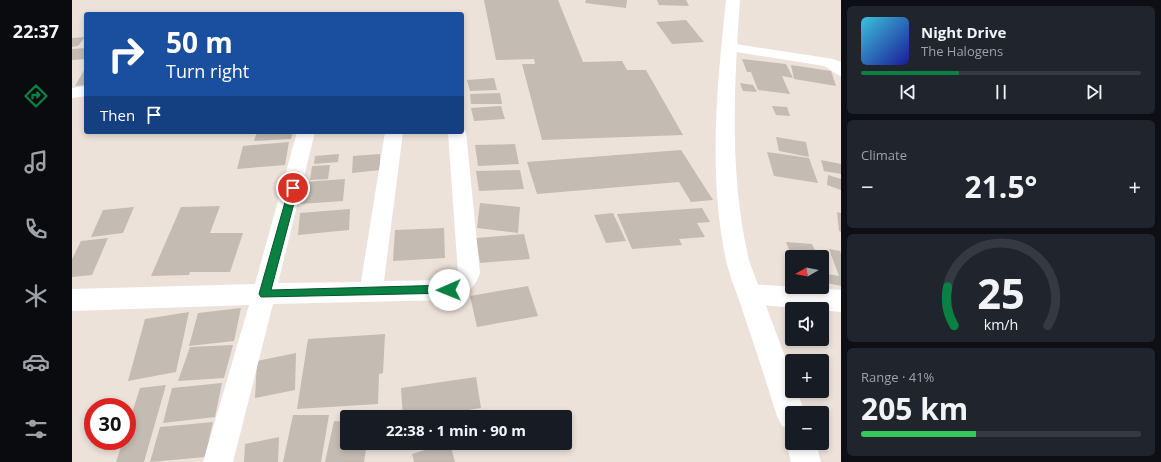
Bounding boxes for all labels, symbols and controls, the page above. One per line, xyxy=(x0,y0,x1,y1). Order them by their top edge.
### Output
text: 22:37 xyxy=(13,19,59,43)
text: Night Drive xyxy=(921,22,1006,42)
text: 50 m xyxy=(166,23,233,61)
icon: right xyxy=(100,28,152,80)
text: The Halogens xyxy=(921,42,1003,60)
text: Turn right xyxy=(166,59,249,83)
icon: previous xyxy=(897,81,919,103)
icon: pause xyxy=(990,81,1012,103)
icon: next xyxy=(1083,81,1105,103)
icon: directions xyxy=(22,82,50,110)
icon: arrive xyxy=(143,104,165,126)
text: Then xyxy=(100,105,135,125)
text: Climate xyxy=(861,146,907,164)
icon: music xyxy=(22,148,50,176)
text: 21.5° xyxy=(965,166,1037,207)
pin xyxy=(276,171,310,205)
text: − xyxy=(861,171,874,201)
text: + xyxy=(1128,171,1141,201)
icon: arrive xyxy=(282,177,304,199)
icon: phone xyxy=(22,215,50,243)
north arrow xyxy=(785,250,829,294)
map controls xyxy=(785,250,829,450)
text: 25 xyxy=(977,265,1025,321)
position arrow xyxy=(428,269,470,311)
icon: climate xyxy=(22,282,50,310)
button: sound xyxy=(785,302,829,346)
text: km/h xyxy=(984,315,1018,334)
icon: car xyxy=(22,348,50,376)
button: + xyxy=(785,354,829,398)
text: Range · 41% xyxy=(861,368,934,386)
text: 205 km xyxy=(861,388,968,429)
speed limit sign: 30 xyxy=(84,398,136,450)
button: − xyxy=(785,406,829,450)
icon: filters xyxy=(22,415,50,443)
text: 22:38 · 1 min · 90 m xyxy=(386,420,526,440)

